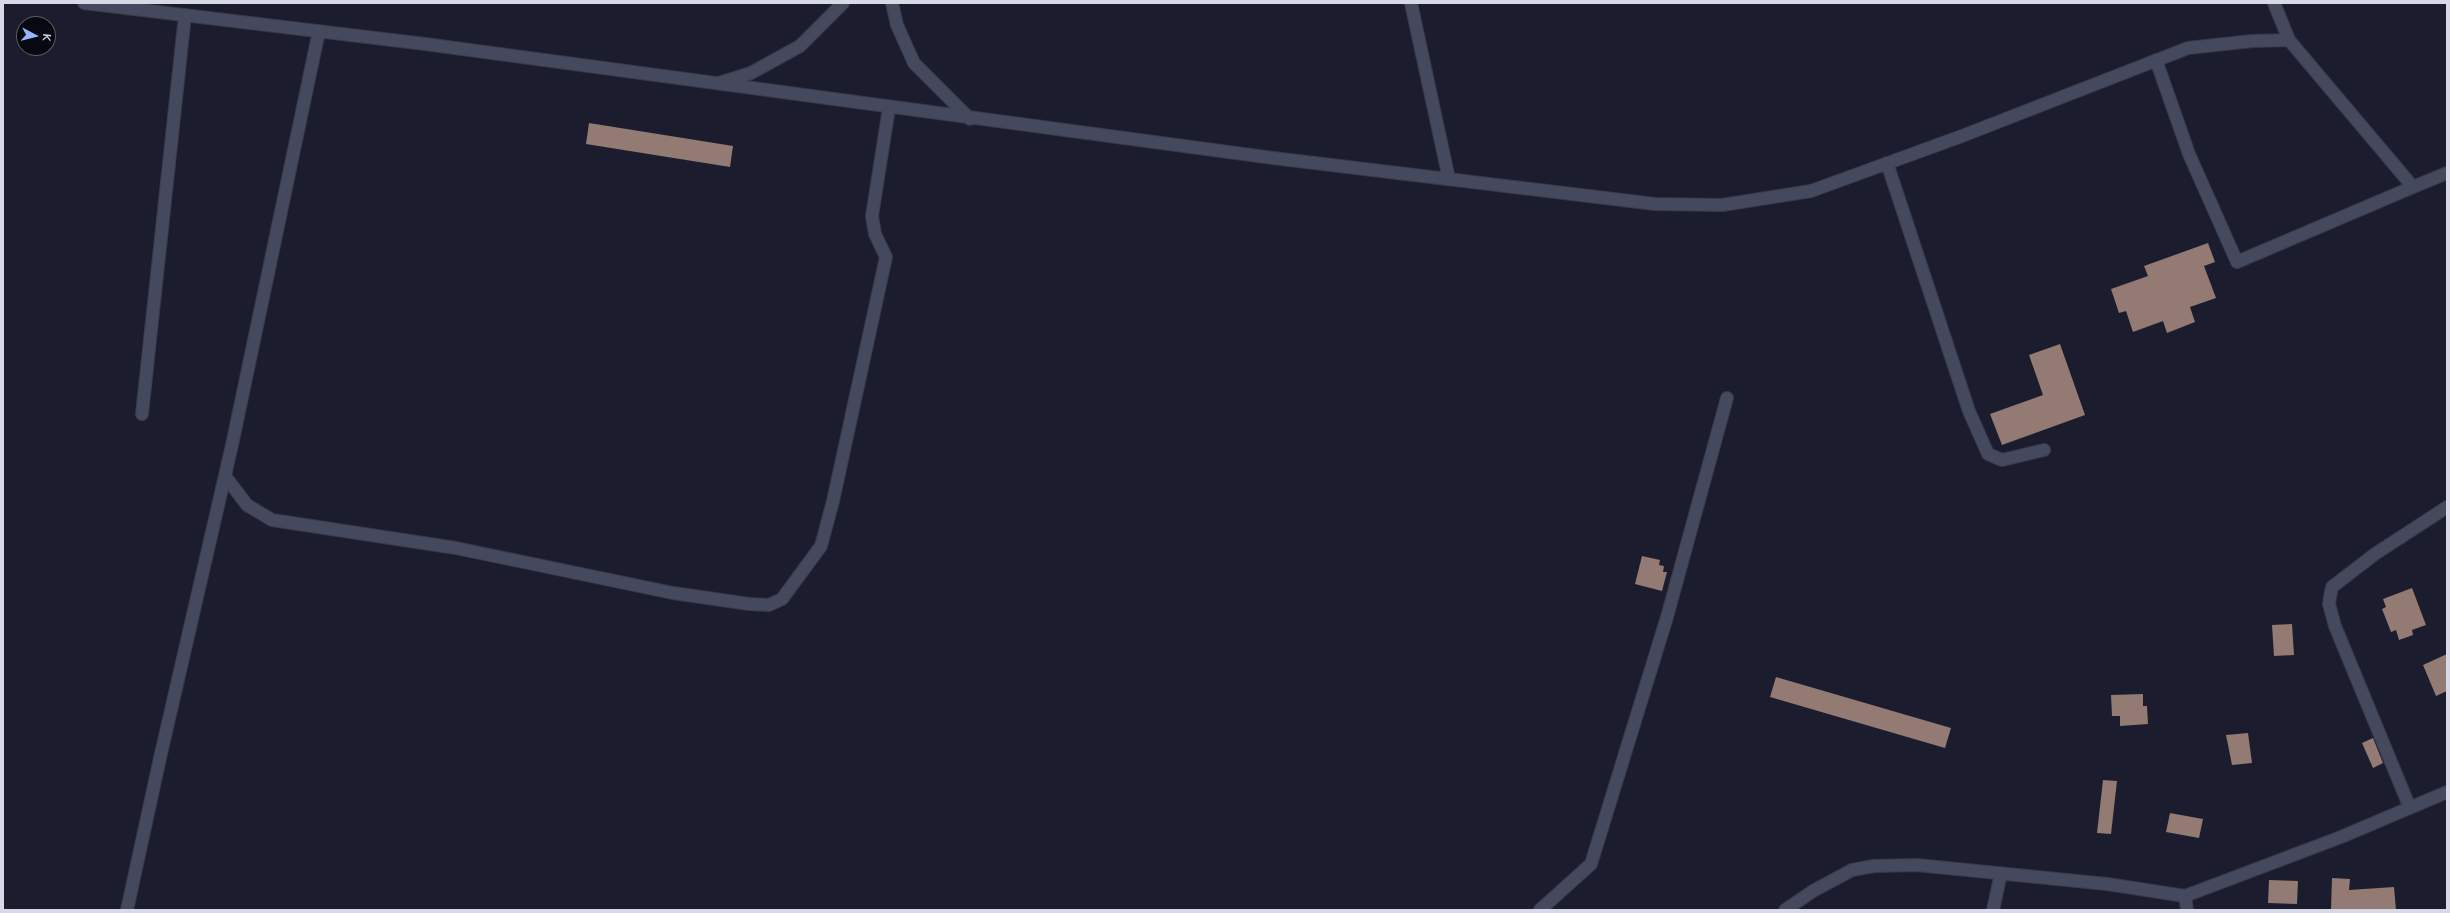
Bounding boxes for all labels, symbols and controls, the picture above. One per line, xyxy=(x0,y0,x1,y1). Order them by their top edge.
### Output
north arrow xyxy=(16,16,56,56)
text: K xyxy=(40,33,54,42)

